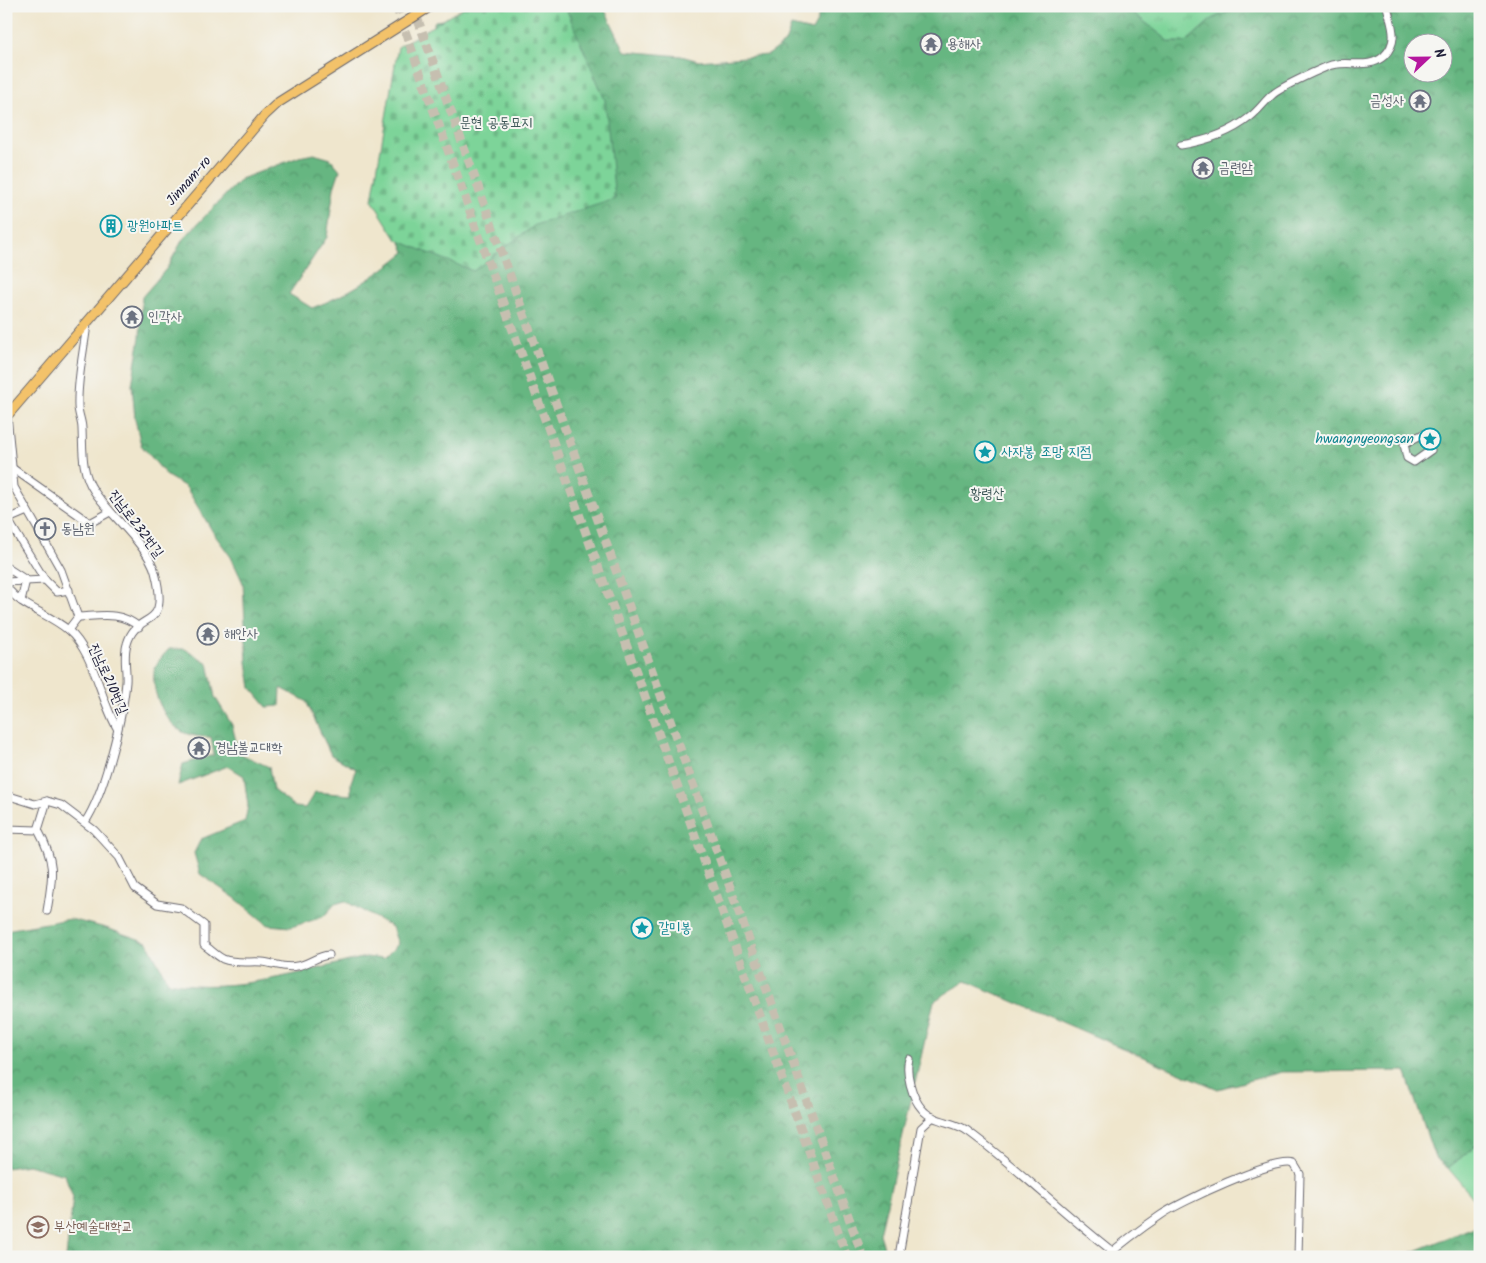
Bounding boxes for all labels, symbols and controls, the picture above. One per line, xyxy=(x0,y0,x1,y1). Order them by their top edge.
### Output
temple icon: 용해사 xyxy=(919,32,943,56)
north arrow xyxy=(1404,32,1454,82)
place label: 용해사 xyxy=(947,33,982,55)
text: N xyxy=(1427,45,1451,62)
temple icon: 금성사 xyxy=(1408,89,1432,113)
place label: 금성사 xyxy=(1370,90,1405,112)
park label: 문현 공동묘지 xyxy=(459,112,533,134)
street label: Jinnam-ro xyxy=(161,151,217,211)
temple icon: 금련암 xyxy=(1191,156,1215,180)
place label: 금련암 xyxy=(1219,157,1253,179)
building icon: 광원아파트 xyxy=(99,214,123,238)
place label: 광원아파트 xyxy=(127,215,183,237)
temple icon: 인각사 xyxy=(120,305,144,329)
place label: 인각사 xyxy=(148,306,183,328)
place icon: hwangnyeongsan xyxy=(1418,427,1442,451)
place label: hwangnyeongsan xyxy=(1316,428,1414,450)
place icon: 사자봉 조망 지점 xyxy=(973,440,997,464)
place label: 사자봉 조망 지점 xyxy=(1001,441,1091,463)
park label: 황령산 xyxy=(970,483,1005,505)
street label: 진남로232번길 xyxy=(103,485,169,563)
church icon: 동남원 xyxy=(33,517,57,541)
place label: 동남원 xyxy=(61,518,95,540)
temple icon: 해안사 xyxy=(196,622,220,646)
place label: 해안사 xyxy=(224,623,259,645)
street label: 진남로210번길 xyxy=(83,640,134,719)
temple icon: 경남불교대학 xyxy=(187,736,211,760)
place label: 경남불교대학 xyxy=(215,737,283,759)
place icon: 갈미봉 xyxy=(630,916,654,940)
place label: 갈미봉 xyxy=(658,917,692,939)
school or university icon: 부산예술대학교 xyxy=(26,1215,50,1239)
place label: 부산예술대학교 xyxy=(54,1216,133,1238)

